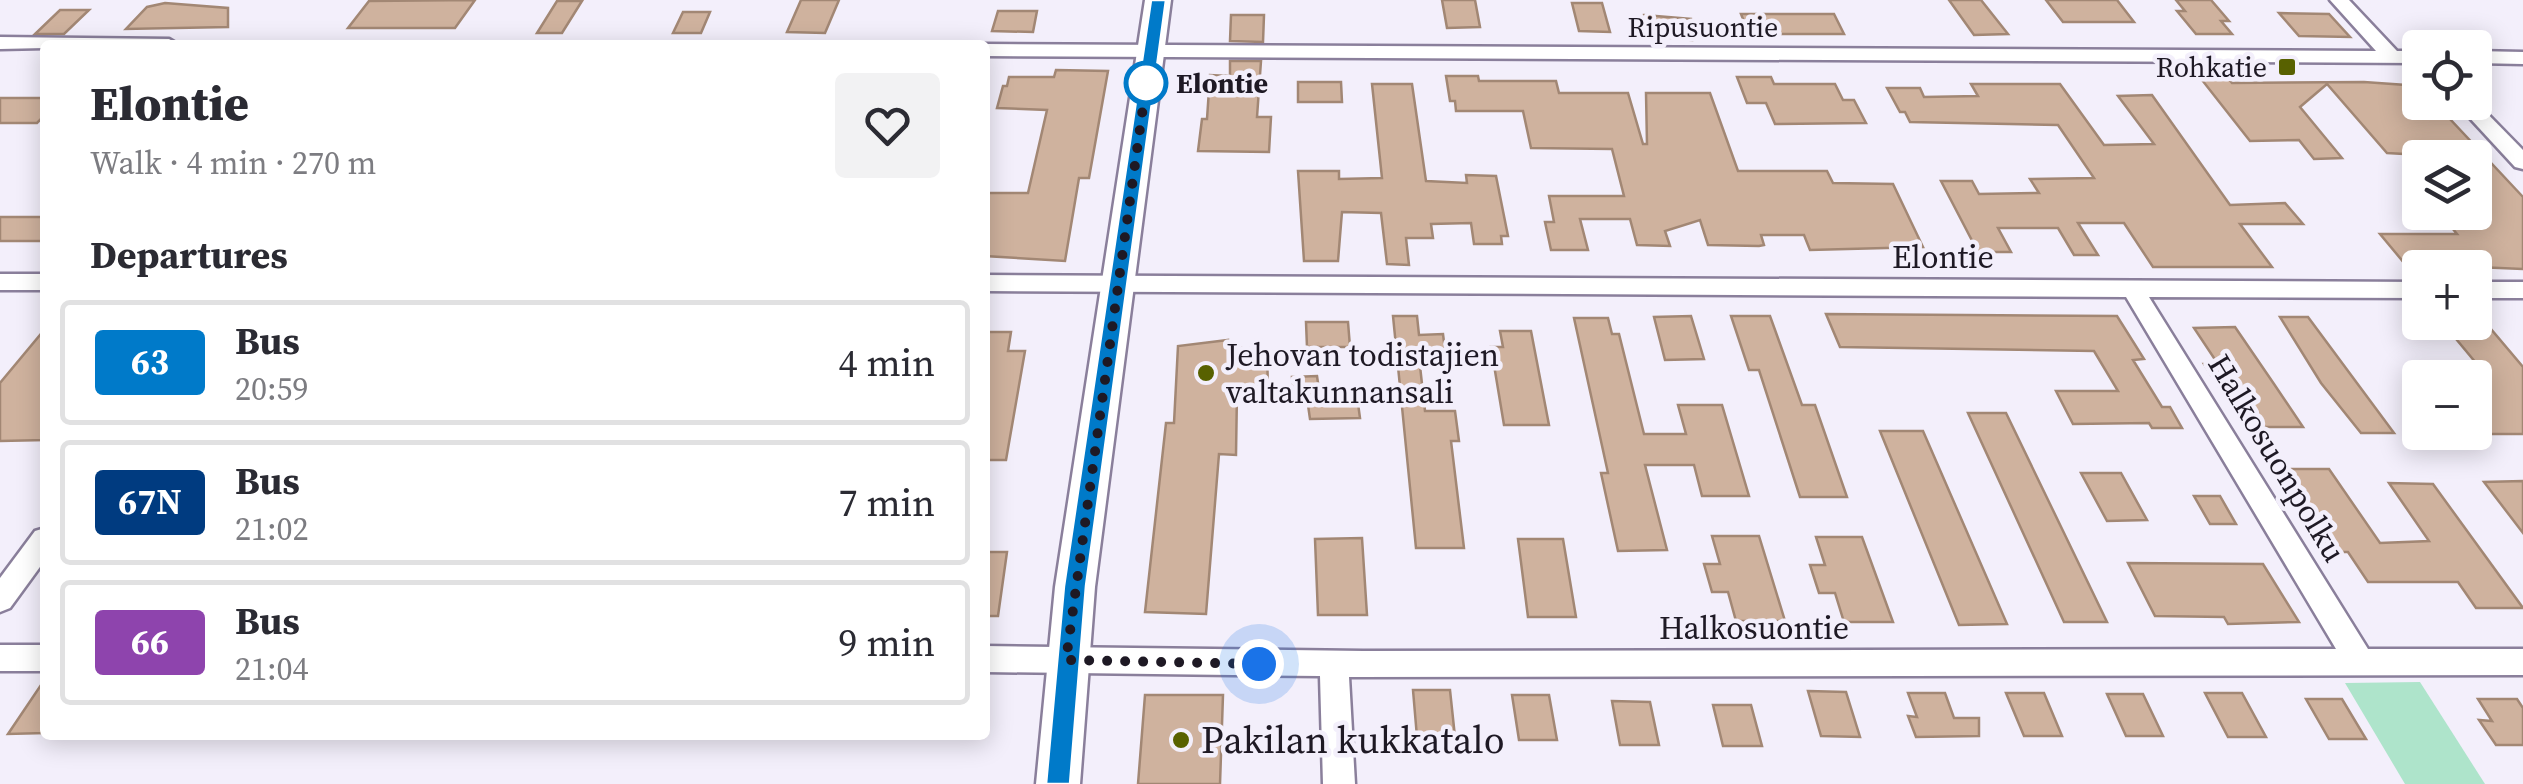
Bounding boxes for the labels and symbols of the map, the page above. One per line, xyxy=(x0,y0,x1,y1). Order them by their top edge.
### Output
street label: Ripusuontie xyxy=(1628,8,1778,46)
place label: Rohkatie xyxy=(2156,48,2267,86)
marker: Rohkatie xyxy=(2276,56,2298,78)
marker: Elontie xyxy=(1125,62,1167,104)
place label: Elontie xyxy=(1176,64,1268,102)
street label: Elontie xyxy=(1892,235,1994,279)
place label: Jehovan todistajien valtakunnansali xyxy=(1225,333,1499,414)
street label: Halkosuonpolku xyxy=(2198,346,2356,570)
marker: Jehovan todistajien valtakunnansali xyxy=(1195,362,1217,384)
street label: Halkosuontie xyxy=(1659,606,1849,650)
your location xyxy=(1234,639,1284,689)
place label: Pakilan kukkatalo xyxy=(1201,714,1505,766)
marker: Pakilan kukkatalo xyxy=(1170,729,1192,751)

